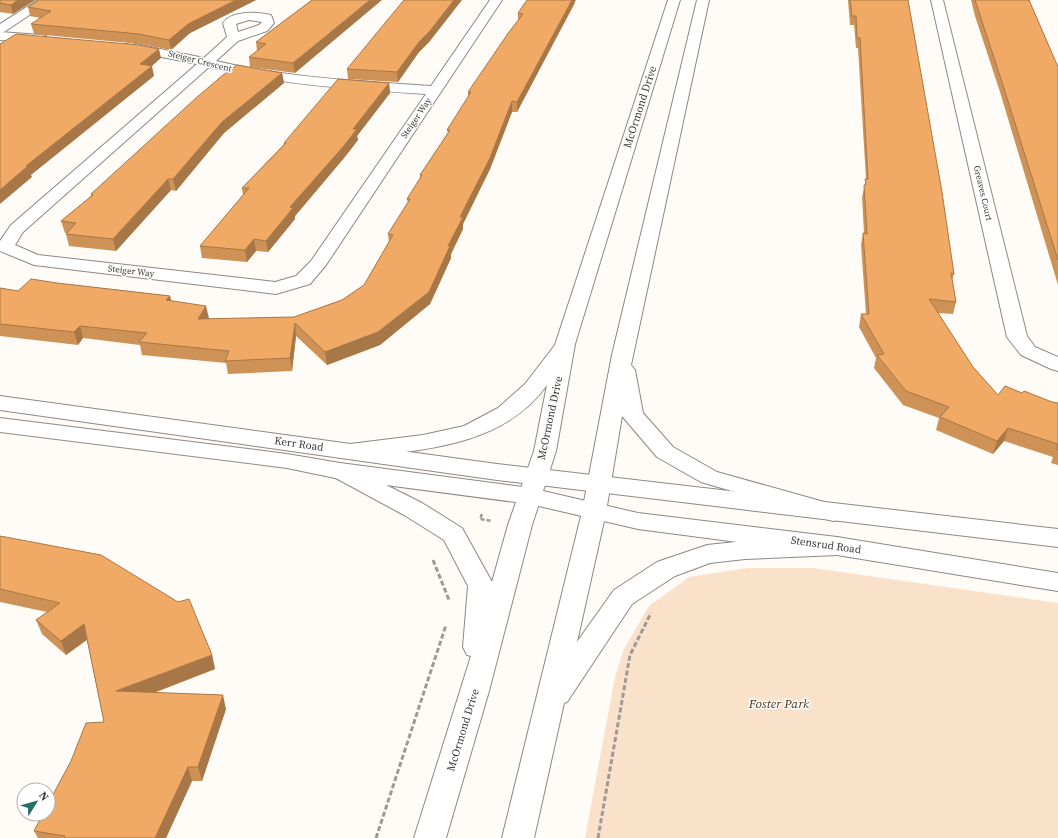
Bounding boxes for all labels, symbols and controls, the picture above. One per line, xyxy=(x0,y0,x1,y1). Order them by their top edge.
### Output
street label: Steiger Crescent xyxy=(167,47,233,75)
street label: McOrmond Drive xyxy=(620,64,660,150)
street label: Steiger Way xyxy=(398,95,434,141)
street label: Greaves Court xyxy=(971,164,995,222)
street label: Steiger Way xyxy=(107,262,155,280)
street label: McOrmond Drive xyxy=(534,374,566,461)
street label: Kerr Road xyxy=(273,433,325,455)
street label: Stensrud Road xyxy=(790,533,863,557)
street label: McOrmond Drive xyxy=(443,687,483,773)
park label: Foster Park xyxy=(748,695,810,712)
north arrow xyxy=(16,782,56,822)
text: N xyxy=(35,789,52,804)

